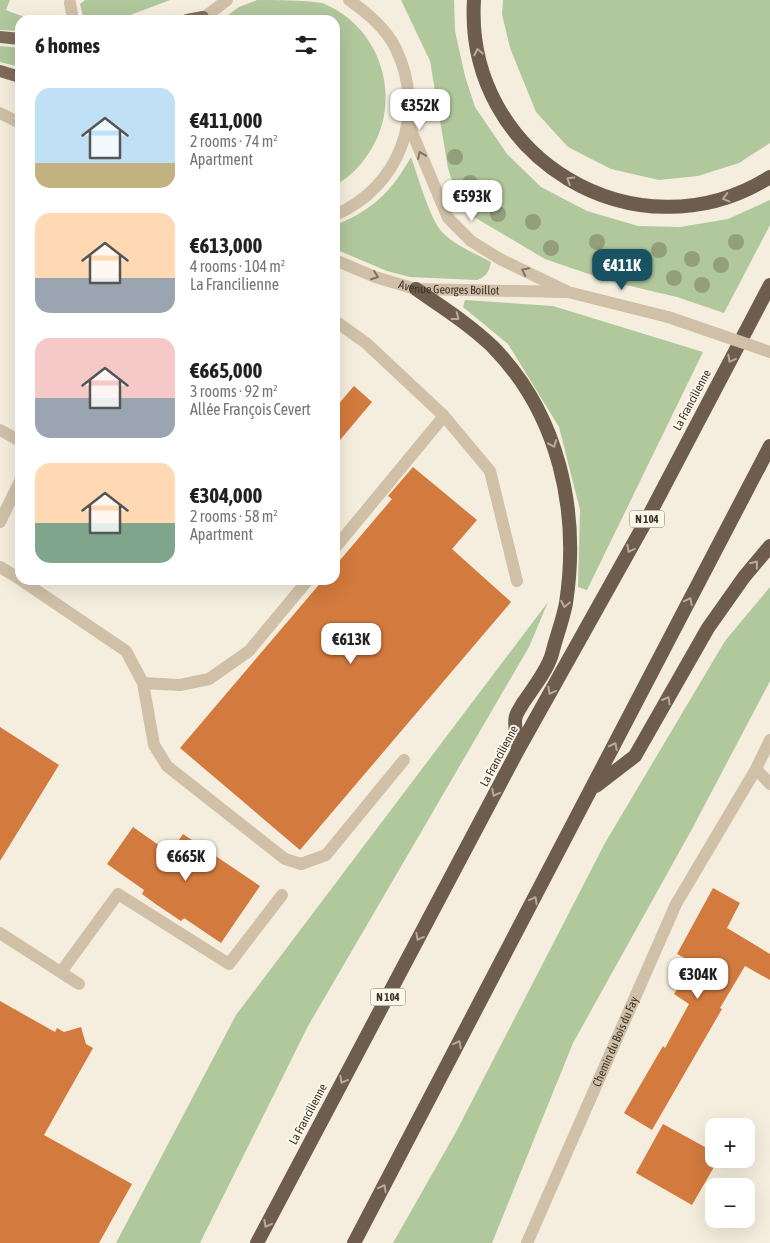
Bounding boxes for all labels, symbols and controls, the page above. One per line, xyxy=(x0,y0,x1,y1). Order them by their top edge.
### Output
icon: filters xyxy=(292,31,320,59)
text: 6 homes xyxy=(35,33,100,57)
one-way arrow xyxy=(473,47,484,56)
pin: €352K xyxy=(385,88,455,131)
text: €352K xyxy=(401,96,439,114)
icon: home xyxy=(75,108,135,168)
text: €411,000 xyxy=(190,108,262,132)
text: 2 rooms · 74 m² xyxy=(190,132,278,150)
text: Apartment xyxy=(190,150,253,168)
one-way arrow xyxy=(417,151,428,160)
one-way arrow xyxy=(566,177,575,187)
pin: €593K xyxy=(437,180,507,222)
text: €593K xyxy=(453,187,491,205)
one-way arrow xyxy=(722,192,731,203)
icon: home xyxy=(75,233,135,293)
text: €613,000 xyxy=(190,233,262,257)
pin: €411K xyxy=(587,248,657,291)
text: €411K xyxy=(603,256,641,274)
text: 4 rooms · 104 m² xyxy=(190,257,285,275)
one-way arrow xyxy=(521,267,530,277)
one-way arrow xyxy=(370,270,379,280)
text: La Francilienne xyxy=(190,275,279,293)
street label: Avenue Georges Boillot xyxy=(397,277,500,298)
one-way arrow xyxy=(450,311,459,319)
one-way arrow xyxy=(727,354,737,363)
icon: home xyxy=(75,358,135,418)
text: €665,000 xyxy=(190,358,262,382)
street label: La Francilienne xyxy=(670,367,714,433)
text: 3 rooms · 92 m² xyxy=(190,382,278,400)
text: Allée François Cevert xyxy=(190,400,311,418)
one-way arrow xyxy=(547,439,558,448)
icon: home xyxy=(75,483,135,543)
text: €304,000 xyxy=(190,483,262,507)
text: 2 rooms · 58 m² xyxy=(190,507,278,525)
road number: N 104 xyxy=(630,510,664,528)
text: Apartment xyxy=(190,525,253,543)
one-way arrow xyxy=(626,543,636,552)
one-way arrow xyxy=(750,561,758,570)
one-way arrow xyxy=(683,598,693,607)
one-way arrow xyxy=(560,600,570,609)
pin: €613K xyxy=(316,622,386,665)
text: €613K xyxy=(332,630,370,648)
one-way arrow xyxy=(547,686,557,695)
one-way arrow xyxy=(660,697,670,706)
street label: La Francilienne xyxy=(477,723,521,789)
one-way arrow xyxy=(608,742,618,751)
one-way arrow xyxy=(492,788,502,797)
pin: €665K xyxy=(151,840,221,882)
text: €665K xyxy=(167,847,205,865)
one-way arrow xyxy=(528,896,538,905)
one-way arrow xyxy=(415,932,425,941)
pin: €304K xyxy=(663,958,733,1000)
text: €304K xyxy=(679,965,717,983)
road number: N 104 xyxy=(370,989,406,1006)
street label: Chemin du Bois du Fay xyxy=(590,994,641,1089)
one-way arrow xyxy=(452,1040,462,1049)
one-way arrow xyxy=(339,1075,349,1084)
street label: La Francilienne xyxy=(286,1081,330,1147)
map controls xyxy=(705,1118,755,1228)
button: + xyxy=(705,1118,755,1168)
button: − xyxy=(705,1178,755,1228)
one-way arrow xyxy=(377,1184,387,1193)
one-way arrow xyxy=(263,1219,273,1228)

